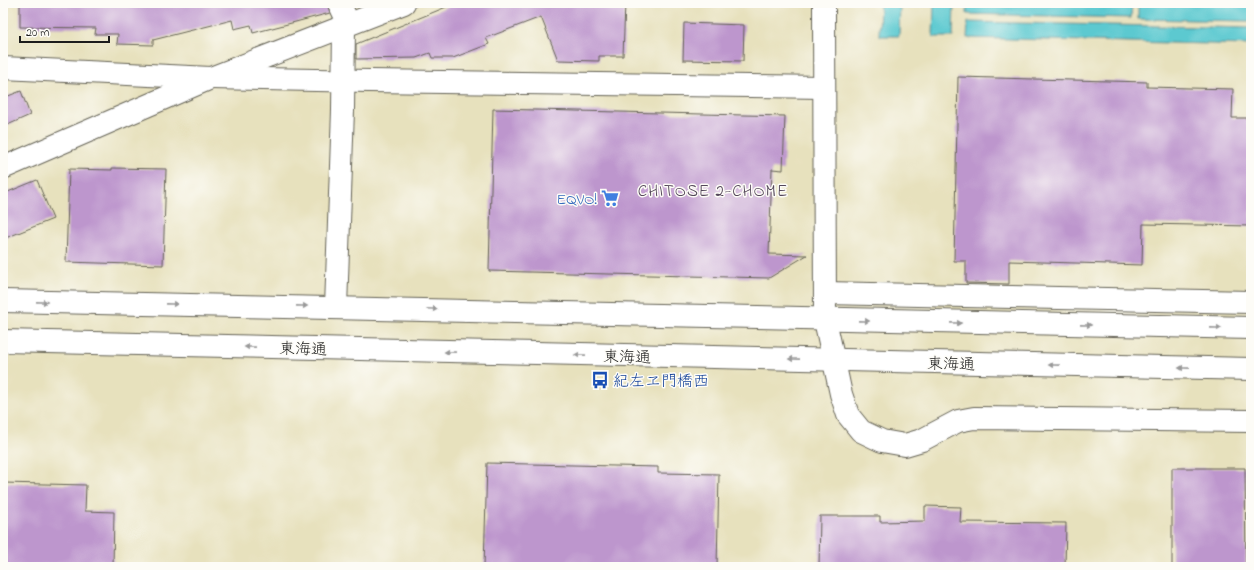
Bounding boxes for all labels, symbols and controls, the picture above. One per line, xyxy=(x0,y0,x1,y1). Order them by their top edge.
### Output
scale bar xyxy=(20,18,109,44)
text: 20 m xyxy=(26,24,49,42)
district label: CHITOSE 2-CHOME xyxy=(638,179,788,204)
place label: EQVO! xyxy=(557,188,598,212)
supermarket icon: EQVO! xyxy=(600,188,620,208)
one-way arrow xyxy=(36,299,49,305)
one-way arrow xyxy=(166,301,179,307)
one-way arrow xyxy=(296,303,309,309)
one-way arrow xyxy=(426,306,438,313)
one-way arrow xyxy=(858,318,871,324)
one-way arrow xyxy=(950,320,963,326)
one-way arrow xyxy=(1080,322,1093,328)
one-way arrow xyxy=(1210,325,1223,331)
street label: 東海通 xyxy=(279,338,327,362)
one-way arrow xyxy=(243,344,256,350)
street label: 東海通 xyxy=(603,346,651,370)
one-way arrow xyxy=(444,348,456,355)
one-way arrow xyxy=(574,351,586,358)
street label: 東海通 xyxy=(927,353,975,377)
one-way arrow xyxy=(788,356,800,363)
one-way arrow xyxy=(1047,362,1060,368)
one-way arrow xyxy=(1177,365,1190,371)
bus stop icon: 紀左ヱ門橋西 xyxy=(590,370,610,390)
place label: 紀左ヱ門橋西 xyxy=(613,370,709,394)

